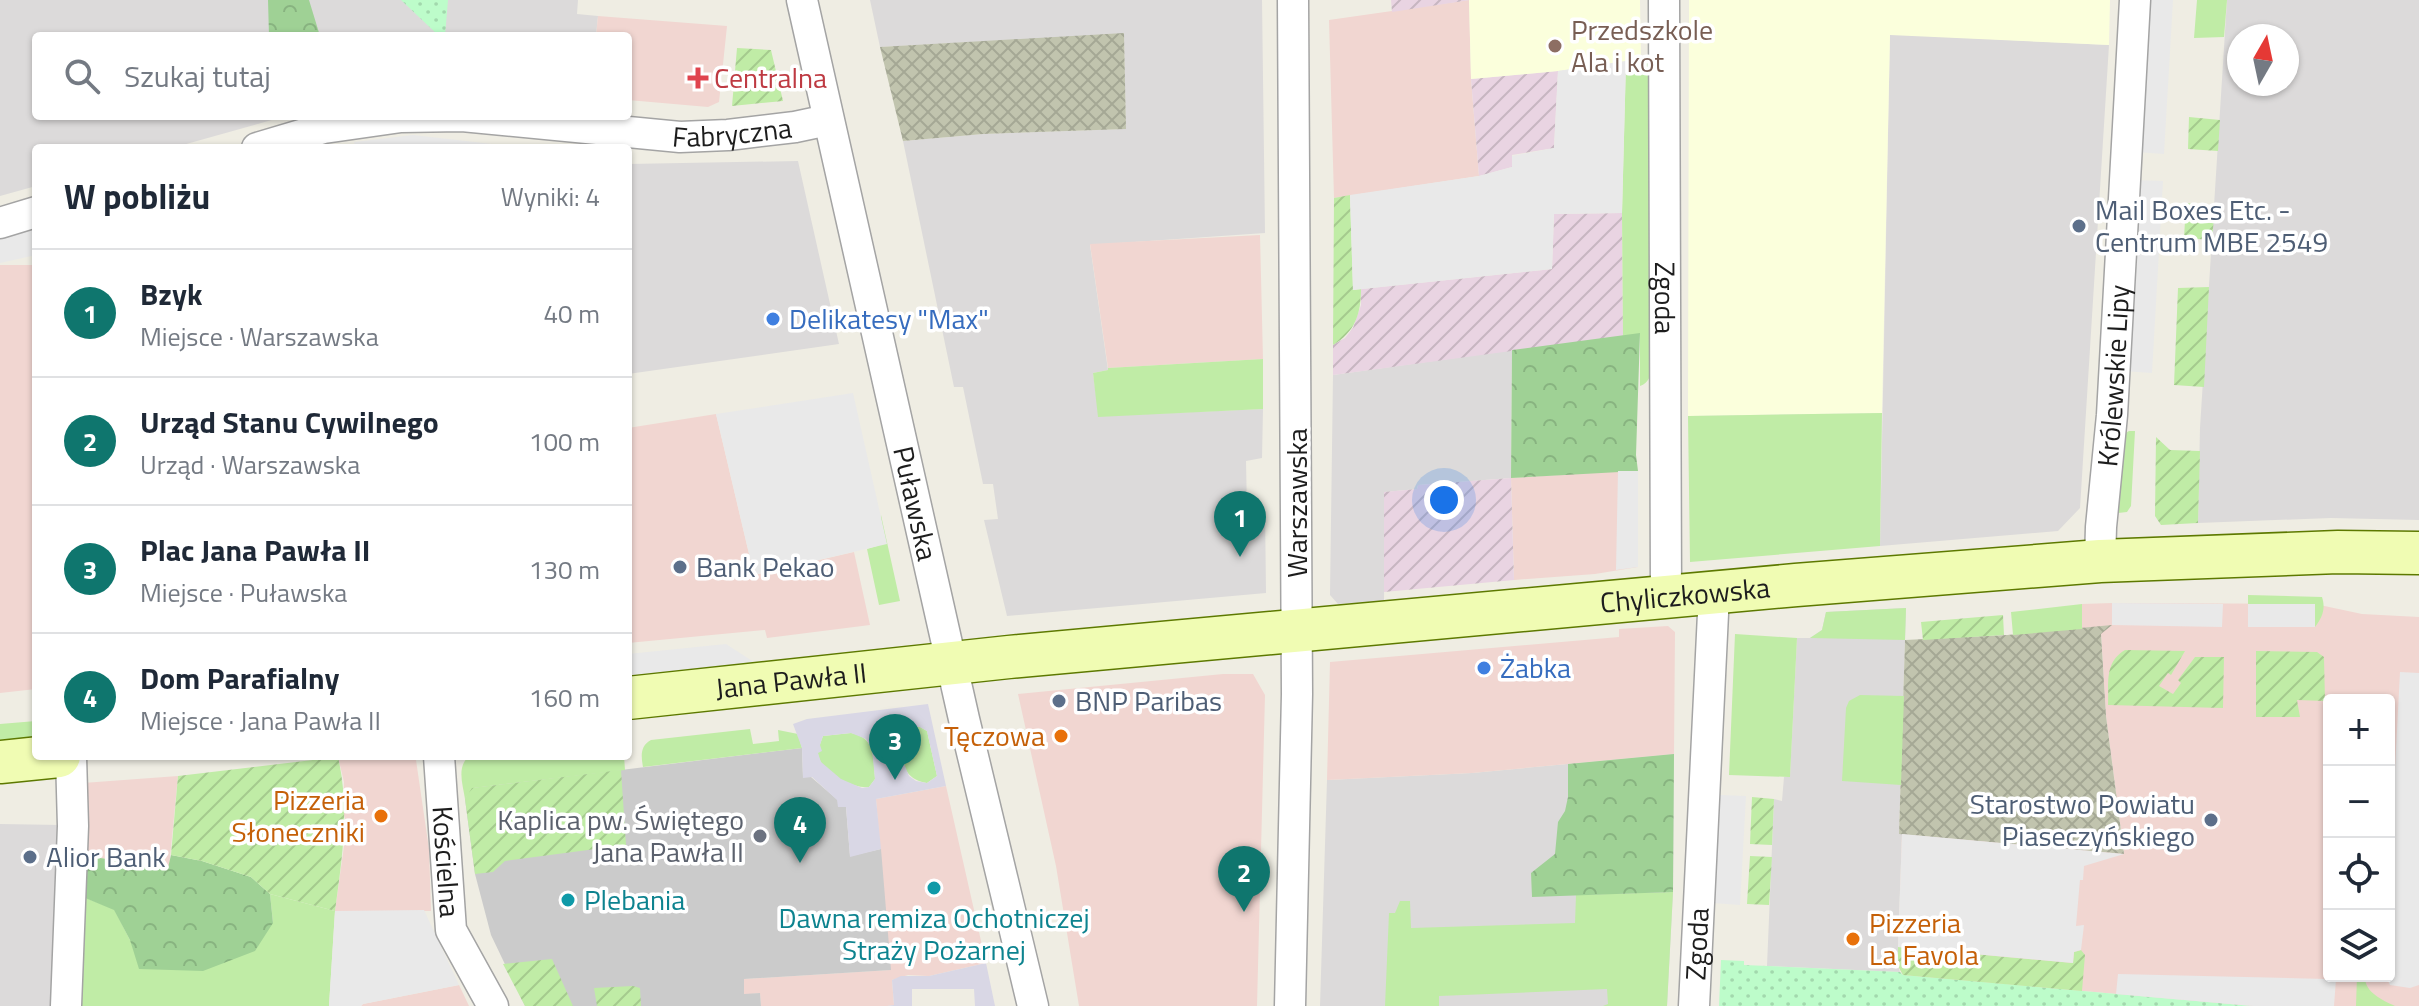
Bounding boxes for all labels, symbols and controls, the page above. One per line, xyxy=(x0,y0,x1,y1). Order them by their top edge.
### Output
place label: Przedszkole Ala i kot xyxy=(1571,8,1713,83)
north arrow xyxy=(2227,24,2299,96)
search box xyxy=(32,32,632,120)
marker: Przedszkole Ala i kot xyxy=(1546,37,1564,55)
text: Szukaj tutaj xyxy=(124,53,271,99)
icon: search xyxy=(60,54,104,98)
place label: Centralna xyxy=(714,56,827,99)
marker: Centralna xyxy=(689,69,707,87)
street label: Fabryczna xyxy=(670,106,794,159)
text: W pobliżu xyxy=(64,170,210,222)
text: Wyniki: 4 xyxy=(501,177,600,216)
place label: Mail Boxes Etc. - Centrum MBE 2549 xyxy=(2095,188,2328,263)
marker: Mail Boxes Etc. - Centrum MBE 2549 xyxy=(2070,217,2088,235)
street label: Zgoda xyxy=(1644,262,1687,334)
text: Bzyk xyxy=(140,271,202,317)
street label: Królewskie Lipy xyxy=(2085,283,2140,469)
text: 1 xyxy=(83,294,97,333)
text: 40 m xyxy=(543,294,600,333)
place label: Delikatesy "Max" xyxy=(789,297,989,340)
marker: Delikatesy "Max" xyxy=(764,310,782,328)
text: Miejsce · Warszawska xyxy=(140,317,379,356)
text: Urząd Stanu Cywilnego xyxy=(140,399,439,445)
text: 2 xyxy=(83,422,97,461)
text: 100 m xyxy=(529,422,600,461)
street label: Warszawska xyxy=(1275,428,1318,578)
street label: Puławska xyxy=(882,442,950,564)
text: Urząd · Warszawska xyxy=(140,445,360,484)
your location xyxy=(1424,480,1464,520)
pin: 1 xyxy=(1214,491,1266,557)
text: Plac Jana Pawła II xyxy=(140,527,370,573)
place label: Bank Pekao xyxy=(696,545,835,588)
text: 3 xyxy=(83,550,97,589)
text: 130 m xyxy=(529,550,600,589)
marker: Bank Pekao xyxy=(671,558,689,576)
street label: Chyliczkowska xyxy=(1598,565,1772,624)
text: Miejsce · Puławska xyxy=(140,573,347,612)
place label: Żabka xyxy=(1500,646,1571,689)
street label: Jana Pawła II xyxy=(713,650,869,709)
text: Dom Parafialny xyxy=(140,655,340,701)
marker: Żabka xyxy=(1475,659,1493,677)
text: 4 xyxy=(83,678,97,717)
text: 160 m xyxy=(529,678,600,717)
place label: BNP Paribas xyxy=(1075,679,1222,722)
marker: BNP Paribas xyxy=(1050,692,1068,710)
map controls xyxy=(2323,694,2395,982)
button: + xyxy=(2323,694,2395,766)
text: Miejsce · Jana Pawła II xyxy=(140,701,381,740)
pin: 3 xyxy=(869,714,921,780)
place label: Tęczowa xyxy=(944,714,1045,757)
marker: Tęczowa xyxy=(1052,727,1070,745)
button: − xyxy=(2323,766,2395,838)
place label: Pizzeria Słoneczniki xyxy=(232,778,365,853)
place label: Starostwo Powiatu Piaseczyńskiego xyxy=(1970,782,2195,857)
pin: 4 xyxy=(774,797,826,863)
place label: Kaplica pw. Świętego Jana Pawła II xyxy=(497,798,744,873)
street label: Kościelna xyxy=(422,805,472,919)
marker: Pizzeria Słoneczniki xyxy=(372,807,390,825)
marker: Starostwo Powiatu Piaseczyńskiego xyxy=(2202,811,2220,829)
marker: Kaplica pw. Świętego Jana Pawła II xyxy=(751,827,769,845)
place label: Alior Bank xyxy=(46,835,166,878)
button: locate xyxy=(2323,838,2395,910)
pin: 2 xyxy=(1218,846,1270,912)
marker: Alior Bank xyxy=(21,848,39,866)
place label: Plebania xyxy=(584,878,685,921)
marker: Dawna remiza Ochotniczej Straży Pożarnej xyxy=(925,879,943,897)
marker: Plebania xyxy=(559,891,577,909)
place label: Dawna remiza Ochotniczej Straży Pożarnej xyxy=(778,896,1090,971)
place label: Pizzeria La Favola xyxy=(1869,901,1979,976)
street label: Zgoda xyxy=(1673,907,1720,981)
button: layers xyxy=(2323,910,2395,982)
marker: Pizzeria La Favola xyxy=(1844,930,1862,948)

